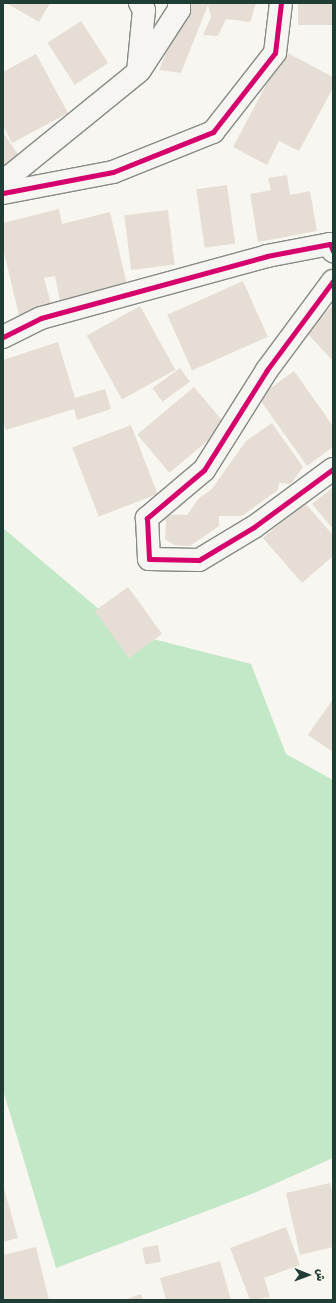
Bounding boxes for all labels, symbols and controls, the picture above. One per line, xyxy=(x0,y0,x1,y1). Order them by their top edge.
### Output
north arrow xyxy=(288,1255,328,1295)
text: ش xyxy=(314,1269,327,1281)

